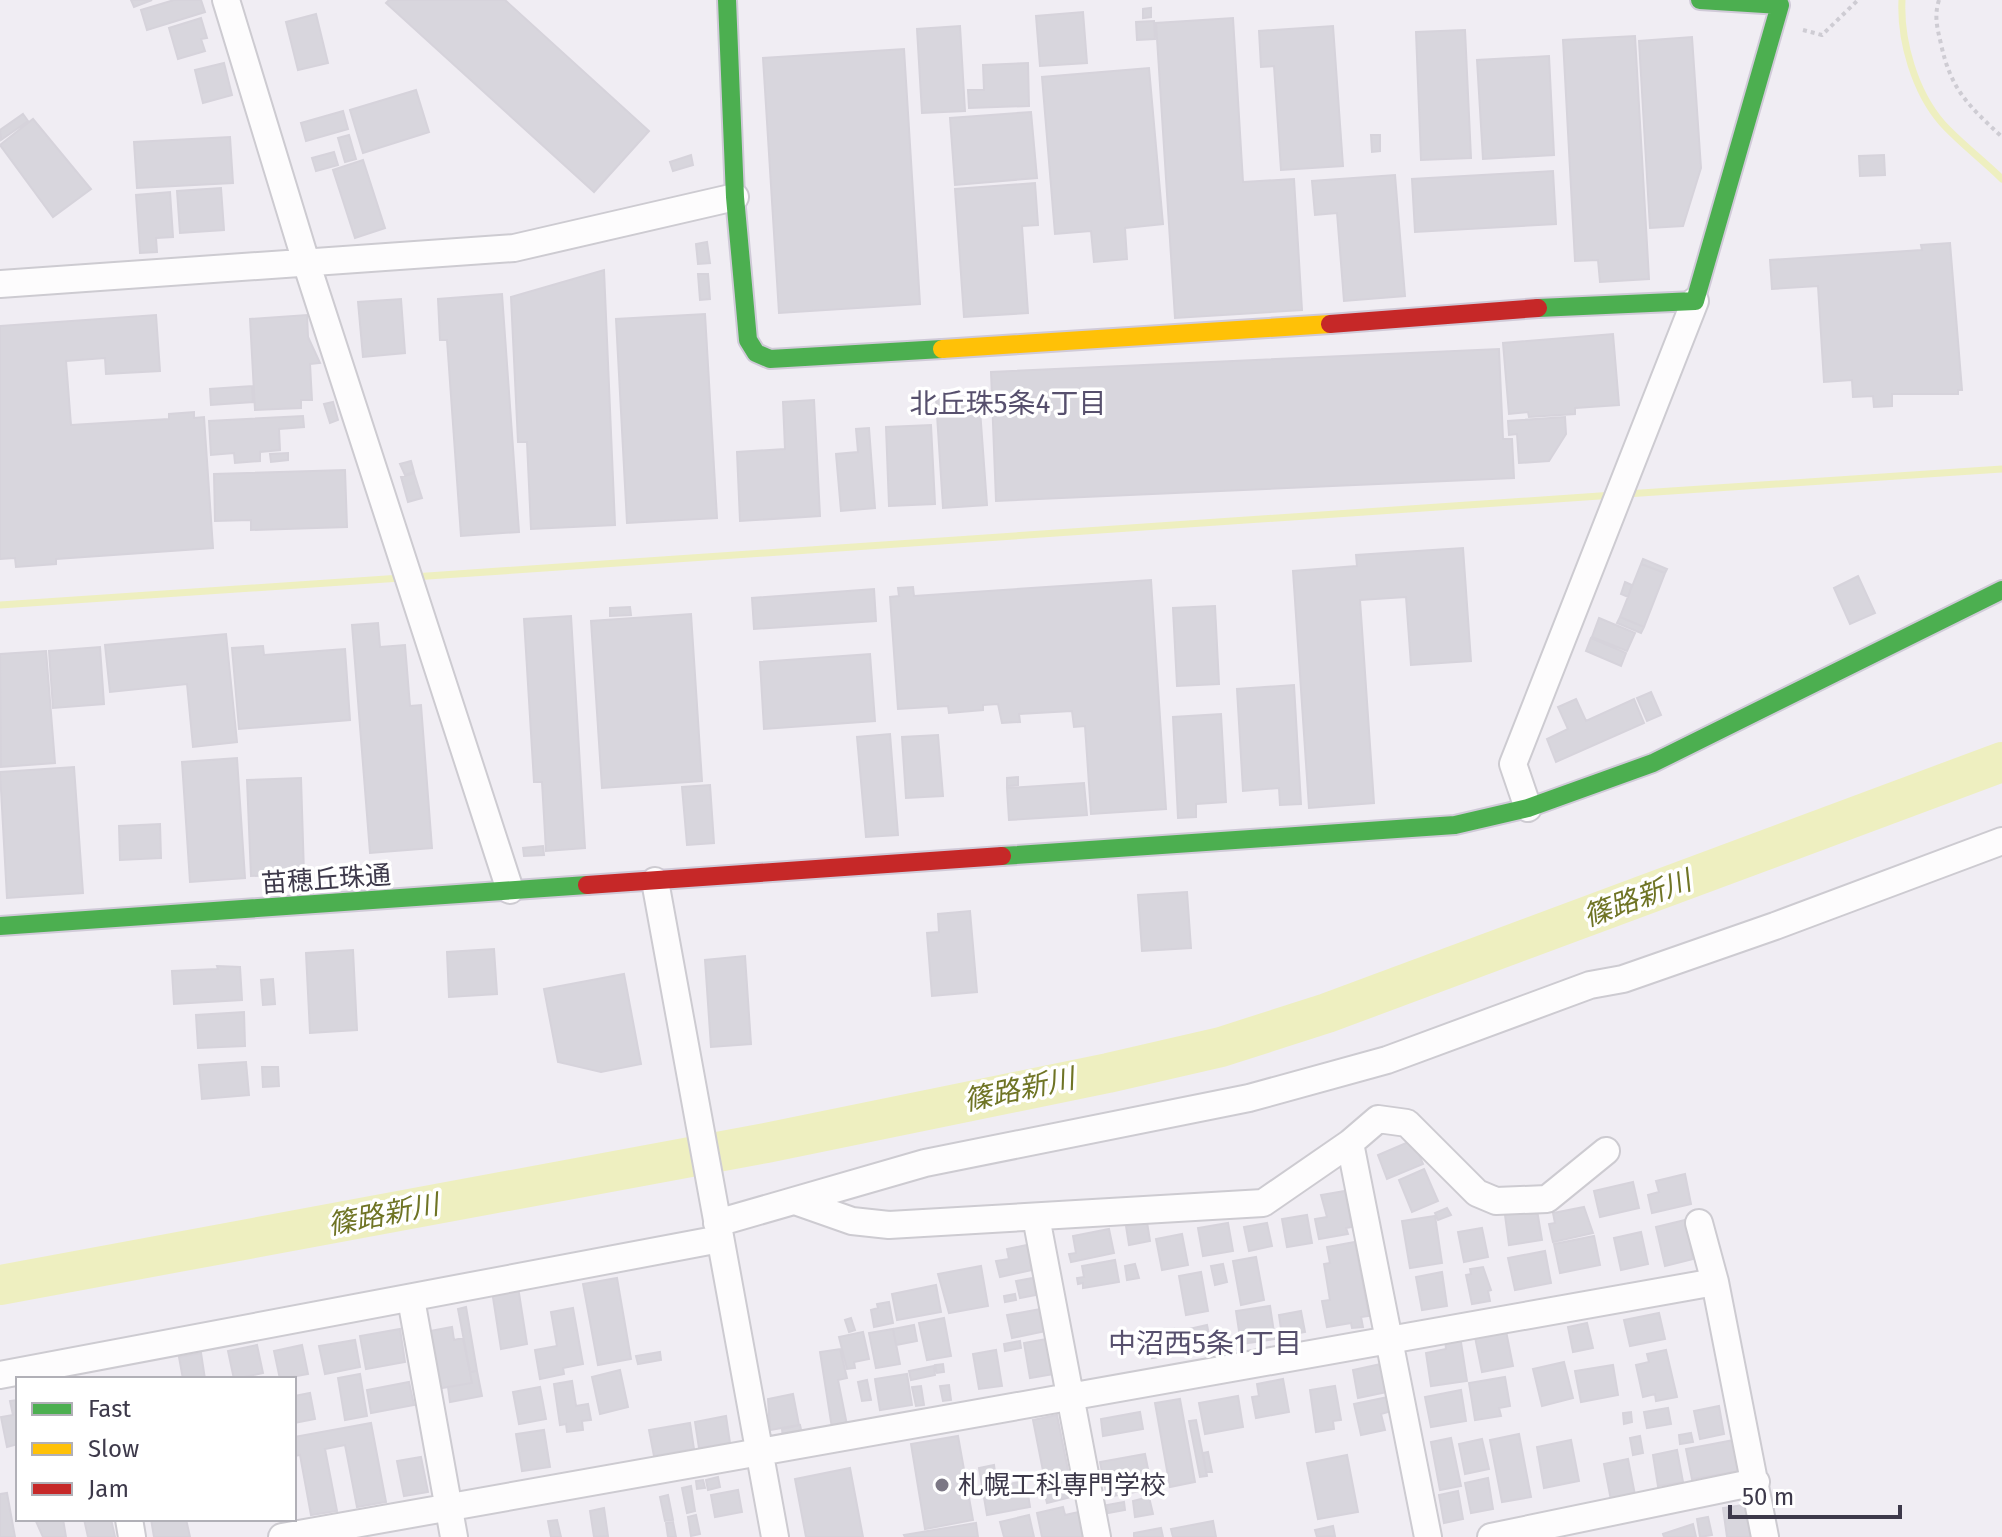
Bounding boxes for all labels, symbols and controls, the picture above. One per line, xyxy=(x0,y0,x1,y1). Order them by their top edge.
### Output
district label: 北丘珠5条4丁目 xyxy=(910,387,1106,420)
street label: 苗穂丘珠通 xyxy=(260,860,392,899)
water label: 篠路新川 xyxy=(1579,863,1698,933)
water label: 篠路新川 xyxy=(961,1061,1080,1117)
water label: 篠路新川 xyxy=(325,1187,444,1241)
district label: 中沼西5条1丁目 xyxy=(1108,1327,1302,1360)
legend xyxy=(16,1377,296,1521)
text: Fast xyxy=(88,1395,131,1423)
text: Slow xyxy=(88,1435,139,1463)
scale bar xyxy=(1730,1469,1900,1519)
place label: 札幌工科専門学校 xyxy=(958,1470,1166,1501)
text: Jam xyxy=(88,1475,129,1503)
marker: 札幌工科専門学校 xyxy=(933,1476,951,1494)
text: 50 m xyxy=(1742,1483,1794,1511)

